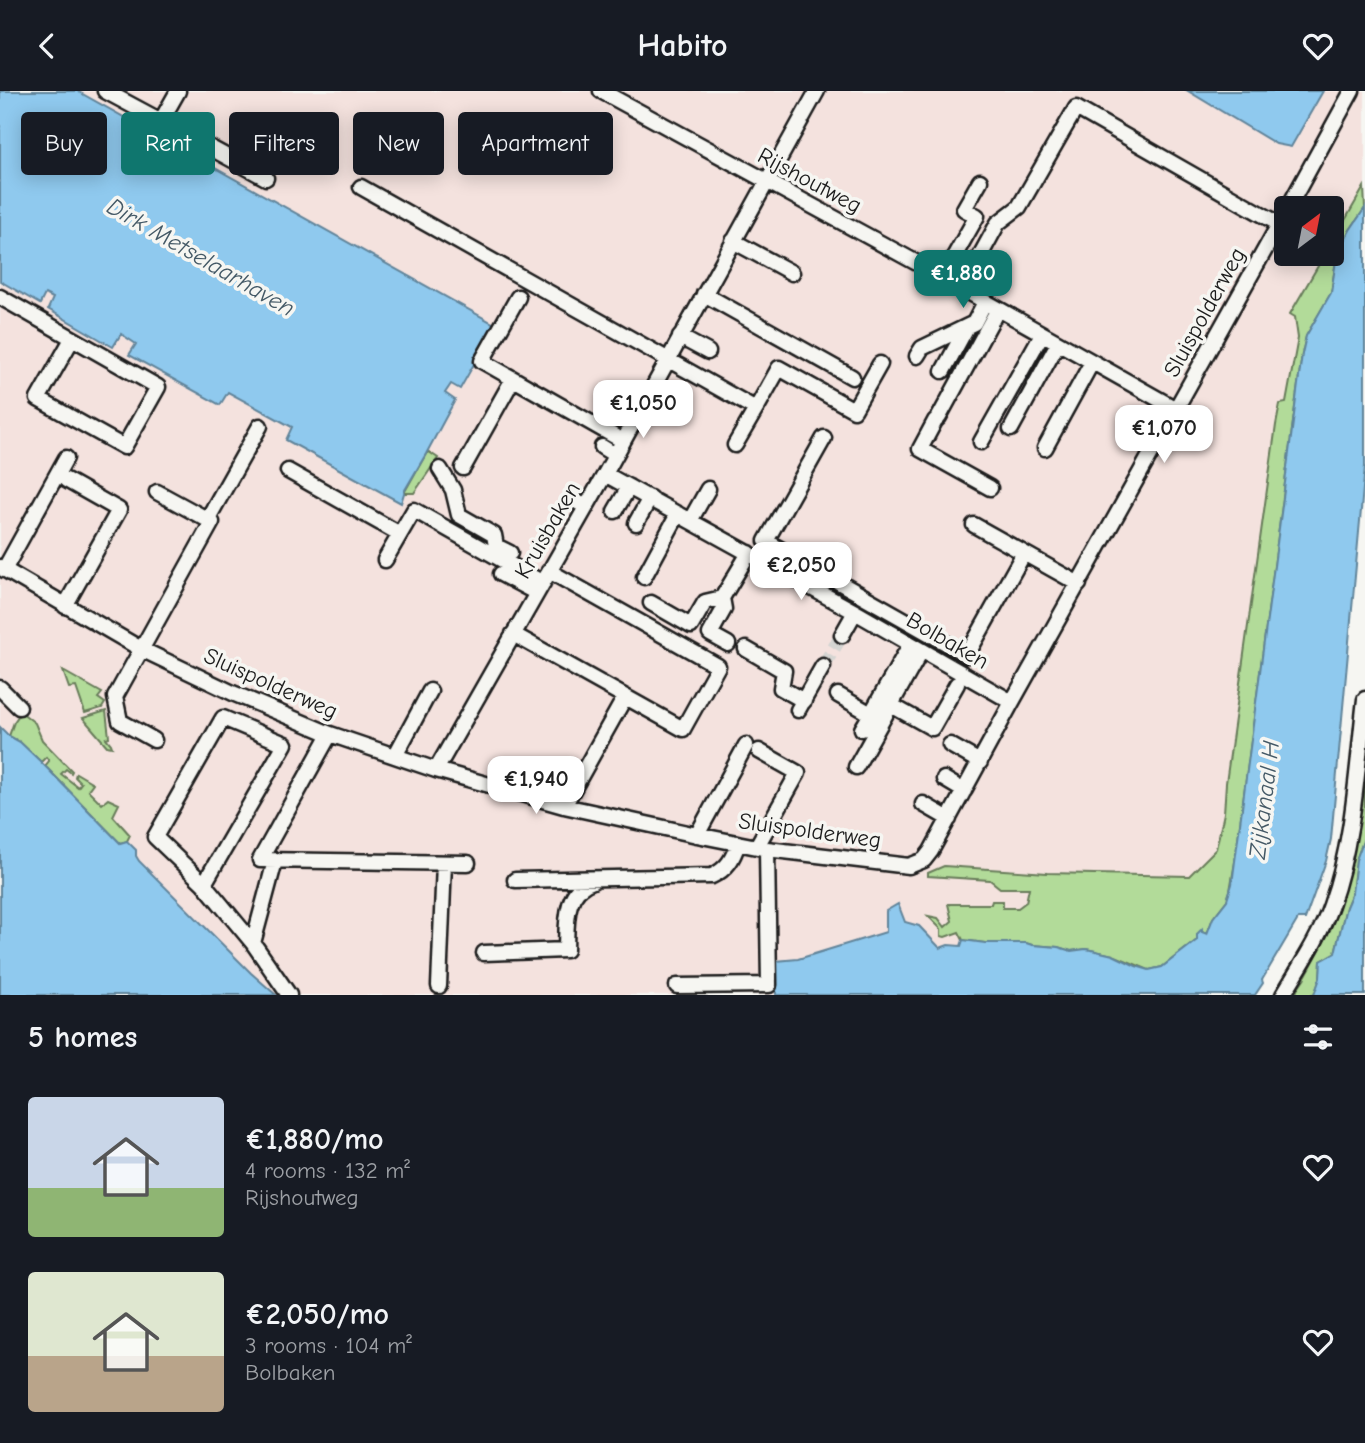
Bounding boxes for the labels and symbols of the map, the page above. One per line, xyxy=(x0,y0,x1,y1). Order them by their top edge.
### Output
street label: Rijshoutweg xyxy=(753,142,866,219)
water label: Dirk Metselaarhaven xyxy=(102,192,300,322)
north arrow xyxy=(1274,196,1344,266)
street label: Sluispolderweg xyxy=(1158,243,1251,382)
pin: €1,880 xyxy=(906,251,1020,310)
pin: €1,050 xyxy=(586,381,700,440)
pin: €1,070 xyxy=(1107,405,1221,465)
street label: Kruisbaken xyxy=(509,477,586,584)
pin: €2,050 xyxy=(744,543,858,602)
street label: Bolbaken xyxy=(902,606,994,675)
street label: Sluispolderweg xyxy=(200,642,342,725)
water label: Zijkanaal H xyxy=(1243,739,1285,861)
pin: €1,940 xyxy=(479,757,593,816)
street label: Sluispolderweg xyxy=(737,807,883,854)

